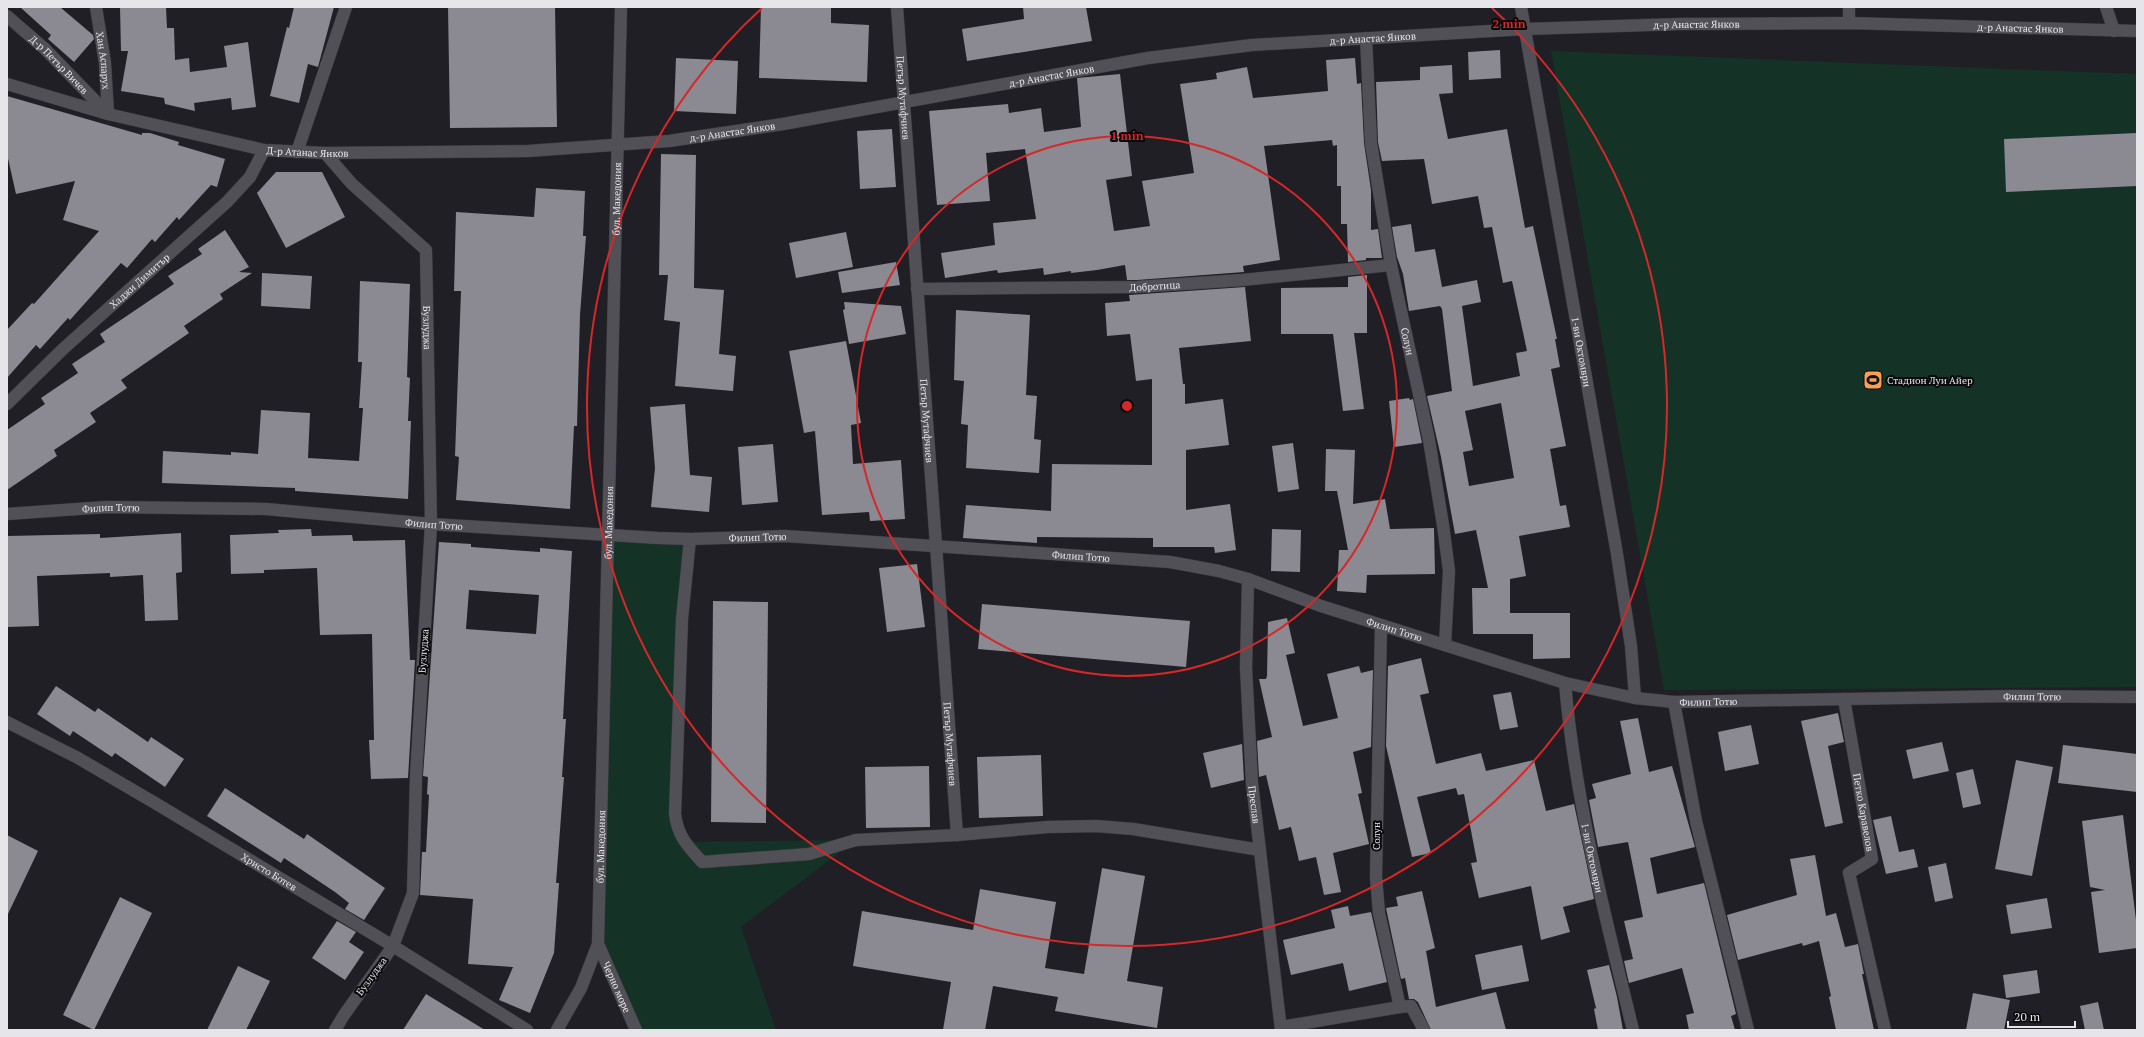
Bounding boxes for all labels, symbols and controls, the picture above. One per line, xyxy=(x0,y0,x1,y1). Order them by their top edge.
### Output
text: 2 min xyxy=(1493,16,1526,31)
street label: д-р Анастас Янков xyxy=(1653,18,1740,32)
street label: д-р Анастас Янков xyxy=(1977,21,2064,36)
street label: д-р Анастас Янков xyxy=(1330,29,1416,47)
street label: Хан Аспарух xyxy=(93,31,113,91)
street label: Д-р Петър Вичев xyxy=(26,32,91,97)
street label: Петър Мутафчиев xyxy=(894,55,913,140)
street label: д-р Анастас Янков xyxy=(1008,62,1095,90)
street label: д-р Анастас Янков xyxy=(689,119,776,145)
text: 1 min xyxy=(1111,128,1144,143)
street label: Д-р Атанас Янков xyxy=(266,144,349,160)
street label: бул. Македония xyxy=(609,162,624,235)
street label: Хаджи Димитър xyxy=(107,250,173,311)
street label: Добротица xyxy=(1129,278,1181,294)
street label: Бузлуджа xyxy=(420,306,434,350)
street label: 1-ви Октомври xyxy=(1568,316,1594,388)
street label: Солун xyxy=(1398,326,1416,357)
sports icon: Стадион Луи Айер xyxy=(1862,369,1884,391)
place label: Стадион Луи Айер xyxy=(1887,374,1973,387)
street label: Петър Мутафчиев xyxy=(917,379,936,463)
centre of rings xyxy=(1120,399,1134,413)
street label: бул. Македония xyxy=(601,486,616,559)
street label: Филип Тотю xyxy=(81,501,140,516)
street label: Филип Тотю xyxy=(405,516,463,533)
street label: Филип Тотю xyxy=(728,530,787,545)
street label: Филип Тотю xyxy=(1052,548,1110,565)
street label: Филип Тотю xyxy=(1365,615,1424,645)
street label: Бузлуджа xyxy=(415,629,432,673)
street label: Филип Тотю xyxy=(2003,690,2061,703)
street label: Филип Тотю xyxy=(1679,695,1737,709)
street label: Петър Мутафчиев xyxy=(940,702,959,786)
street label: Петко Каравелов xyxy=(1850,772,1877,852)
street label: Преслав xyxy=(1245,785,1263,824)
street label: бул. Македония xyxy=(593,810,608,883)
street label: Солун xyxy=(1370,822,1383,850)
street label: 1-ви Октомври xyxy=(1578,822,1606,894)
street label: Христо Ботев xyxy=(239,850,299,894)
street label: Бузлуджа xyxy=(353,955,390,998)
street label: Черно море xyxy=(600,960,634,1015)
scale bar xyxy=(2008,1003,2075,1029)
text: 20 m xyxy=(2014,1009,2041,1024)

